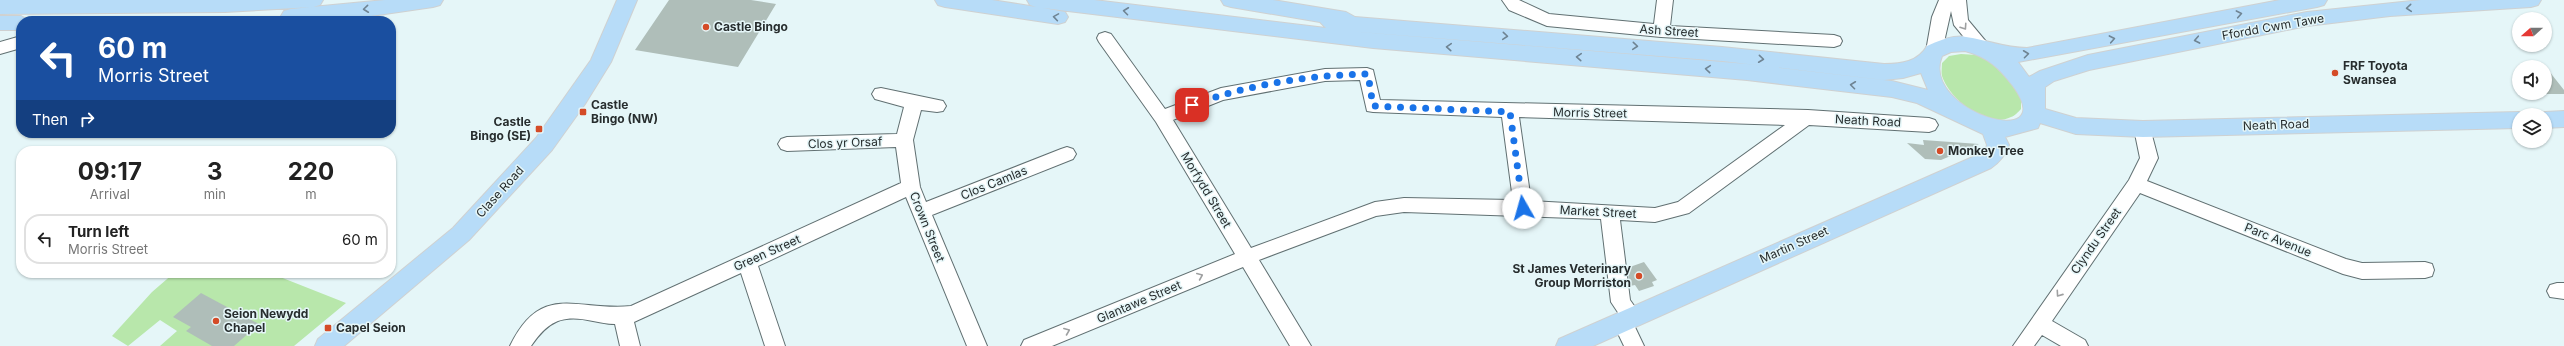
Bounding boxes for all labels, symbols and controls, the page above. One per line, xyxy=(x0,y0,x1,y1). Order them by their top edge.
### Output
one-way arrow xyxy=(2406,3,2412,12)
one-way arrow xyxy=(363,4,369,13)
one-way arrow xyxy=(1123,7,1129,16)
street label: Ffordd Cwm Tawe xyxy=(2221,10,2325,43)
one-way arrow xyxy=(2236,10,2242,19)
north arrow xyxy=(2512,12,2552,52)
map controls xyxy=(2512,12,2552,148)
one-way arrow xyxy=(1053,13,1059,21)
place label: Castle Bingo xyxy=(714,19,788,34)
street label: Ash Street xyxy=(1639,21,1699,40)
marker: Castle Bingo xyxy=(701,22,711,32)
one-way arrow xyxy=(1959,23,1966,30)
text: 60 m xyxy=(98,31,167,65)
one-way arrow xyxy=(1502,31,1508,40)
icon: left xyxy=(32,32,84,84)
one-way arrow xyxy=(2108,35,2115,44)
one-way arrow xyxy=(2194,36,2201,44)
one-way arrow xyxy=(1631,42,1638,51)
one-way arrow xyxy=(1446,43,1452,52)
one-way arrow xyxy=(2023,50,2029,59)
one-way arrow xyxy=(1576,53,1582,62)
one-way arrow xyxy=(1758,54,1764,63)
place label: FRF Toyota Swansea xyxy=(2343,58,2408,87)
button: sound xyxy=(2512,60,2552,100)
one-way arrow xyxy=(1705,64,1711,73)
text: Morris Street xyxy=(98,65,209,86)
marker: FRF Toyota Swansea xyxy=(2330,68,2340,78)
one-way arrow xyxy=(1850,81,1856,90)
pin xyxy=(1175,88,1209,122)
icon: arrive xyxy=(1181,94,1203,116)
place label: Castle Bingo (NW) xyxy=(591,97,658,126)
street label: Morris Street xyxy=(1553,104,1627,121)
marker: Castle Bingo (NW) xyxy=(578,107,588,117)
icon: right xyxy=(76,108,98,130)
button: layers xyxy=(2512,108,2552,148)
text: Then xyxy=(32,110,68,129)
street label: Neath Road xyxy=(1835,111,1901,130)
place label: Castle Bingo (SE) xyxy=(470,114,531,143)
street label: Neath Road xyxy=(2243,116,2309,133)
marker: Castle Bingo (SE) xyxy=(534,124,544,134)
street label: Clos yr Orsaf xyxy=(808,134,883,151)
place label: Monkey Tree xyxy=(1948,143,2024,158)
marker: Monkey Tree xyxy=(1935,146,1945,156)
street label: Morfydd Street xyxy=(1178,149,1235,230)
text: 09:17 xyxy=(78,157,142,186)
text: 3 xyxy=(207,157,223,186)
text: 220 xyxy=(288,157,334,186)
street label: Clos Camlas xyxy=(958,162,1029,203)
street label: Clase Road xyxy=(473,163,527,220)
text: Arrival xyxy=(90,186,130,202)
text: min xyxy=(204,186,226,202)
text: m xyxy=(305,186,317,202)
position arrow xyxy=(1502,187,1544,229)
street label: Crown Street xyxy=(907,190,948,264)
street label: Market Street xyxy=(1559,202,1637,221)
street label: Clyndu Street xyxy=(2067,205,2124,277)
street label: Parc Avenue xyxy=(2242,219,2314,260)
text: Turn left xyxy=(68,222,129,241)
street label: Martin Street xyxy=(1757,223,1830,266)
icon: left xyxy=(34,228,56,250)
text: 60 m xyxy=(342,230,378,249)
street label: Green Street xyxy=(731,231,803,274)
text: Morris Street xyxy=(68,241,148,257)
place label: St James Veterinary Group Morriston xyxy=(1513,261,1632,290)
marker: St James Veterinary Group Morriston xyxy=(1634,271,1644,281)
one-way arrow xyxy=(1196,273,1203,281)
street label: Glantawe Street xyxy=(1094,277,1183,326)
one-way arrow xyxy=(2057,290,2064,297)
place label: Seion Newydd Chapel xyxy=(224,306,308,335)
marker: Seion Newydd Chapel xyxy=(211,316,221,326)
place label: Capel Seion xyxy=(336,320,406,335)
marker: Capel Seion xyxy=(323,323,333,333)
one-way arrow xyxy=(1063,328,1070,336)

